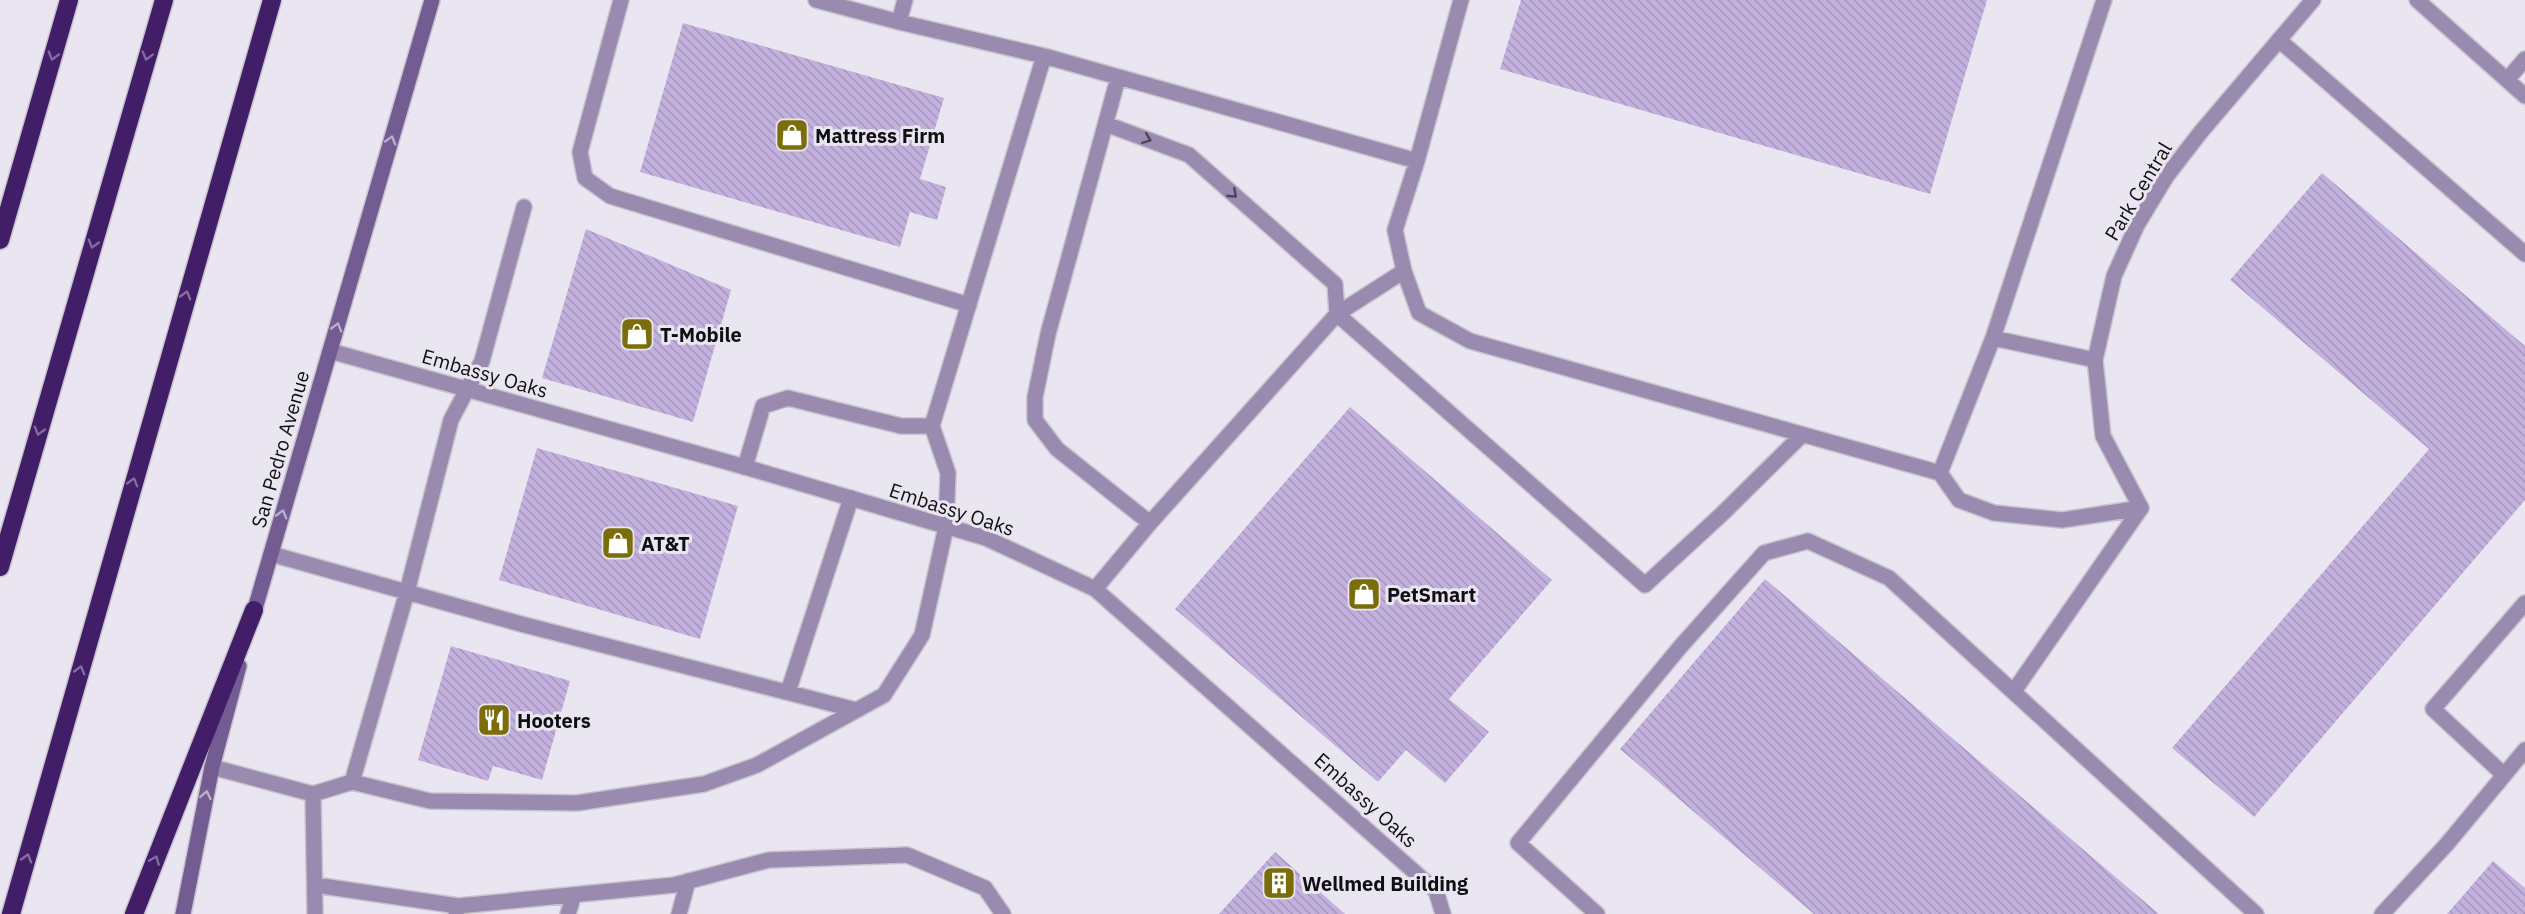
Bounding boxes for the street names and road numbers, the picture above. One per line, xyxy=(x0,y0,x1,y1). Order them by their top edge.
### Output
street label: Park Central xyxy=(2098,137,2178,245)
street label: Embassy Oaks xyxy=(419,342,551,404)
street label: San Pedro Avenue xyxy=(245,367,315,531)
street label: Embassy Oaks xyxy=(886,476,1018,542)
street label: Embassy Oaks xyxy=(1309,746,1423,854)

